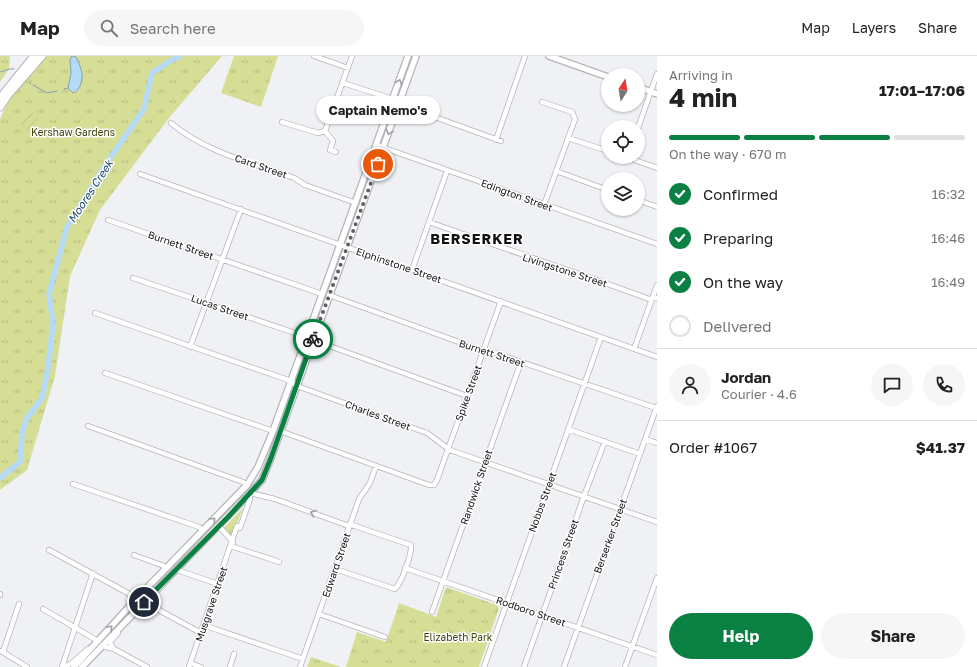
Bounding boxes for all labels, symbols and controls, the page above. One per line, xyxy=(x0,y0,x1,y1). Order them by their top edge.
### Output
search box xyxy=(84,10,364,46)
text: Map xyxy=(20,16,60,39)
icon: search xyxy=(98,17,120,39)
text: Search here xyxy=(130,19,216,37)
text: Map xyxy=(801,19,830,36)
text: Layers xyxy=(852,19,896,36)
text: Share xyxy=(918,19,957,36)
text: Arriving in xyxy=(669,67,733,83)
north arrow xyxy=(601,68,645,112)
map controls xyxy=(601,68,645,216)
one-way arrow xyxy=(394,79,402,86)
text: 17:01–17:06 xyxy=(879,81,965,99)
text: 4 min xyxy=(669,82,737,113)
callout: Captain Nemo's xyxy=(316,96,440,124)
text: Captain Nemo's xyxy=(328,102,428,118)
button: locate xyxy=(601,120,645,164)
park label: Kershaw Gardens xyxy=(31,126,115,138)
one-way arrow xyxy=(385,129,393,136)
text: On the way · 670 m xyxy=(669,146,786,162)
pin xyxy=(361,147,395,181)
street label: Card Street xyxy=(233,151,289,181)
icon: bag xyxy=(367,153,389,175)
water label: Moores Creek xyxy=(65,156,116,225)
button: layers xyxy=(601,172,645,216)
street label: Edington Street xyxy=(480,176,554,214)
icon: check xyxy=(669,183,691,205)
text: Confirmed xyxy=(703,185,778,203)
text: 16:32 xyxy=(932,186,965,202)
icon: check xyxy=(669,227,691,249)
street label: Burnett Street xyxy=(147,228,215,262)
text: Preparing xyxy=(703,229,773,247)
district label: BERSERKER xyxy=(430,230,524,247)
text: 16:46 xyxy=(931,230,965,246)
street label: Elphinstone Street xyxy=(355,245,443,285)
street label: Livingstone Street xyxy=(521,251,609,289)
icon: check xyxy=(669,271,691,293)
text: On the way xyxy=(703,273,783,291)
text: 16:49 xyxy=(931,274,965,290)
street label: Lucas Street xyxy=(190,292,250,322)
text: Delivered xyxy=(703,317,771,335)
courier xyxy=(293,319,333,359)
icon: bike xyxy=(302,328,324,350)
street label: Burnett Street xyxy=(458,337,526,369)
street label: Spike Street xyxy=(452,363,484,423)
button: person xyxy=(669,364,711,406)
button: chat xyxy=(871,364,913,406)
button: phone xyxy=(923,364,965,406)
text: Jordan xyxy=(721,368,771,386)
text: Courier · 4.6 xyxy=(721,386,797,402)
street label: Charles Street xyxy=(344,398,412,432)
text: Order #1067 xyxy=(669,438,757,456)
text: $41.37 xyxy=(916,438,965,456)
street label: Randwick Street xyxy=(458,448,494,526)
street label: Nobbs Street xyxy=(526,470,558,534)
street label: Berserker Street xyxy=(591,497,629,575)
one-way arrow xyxy=(310,509,317,518)
one-way arrow xyxy=(208,517,216,525)
street label: Princess Street xyxy=(545,517,581,591)
street label: Edward Street xyxy=(319,531,353,599)
street label: Musgrave Street xyxy=(193,565,229,643)
pin xyxy=(127,585,161,619)
icon: home xyxy=(133,591,155,613)
street label: Rodboro Street xyxy=(495,593,567,629)
button: Help xyxy=(669,613,813,659)
button: Share xyxy=(821,613,965,659)
one-way arrow xyxy=(105,625,112,633)
park label: Elizabeth Park xyxy=(424,631,493,643)

